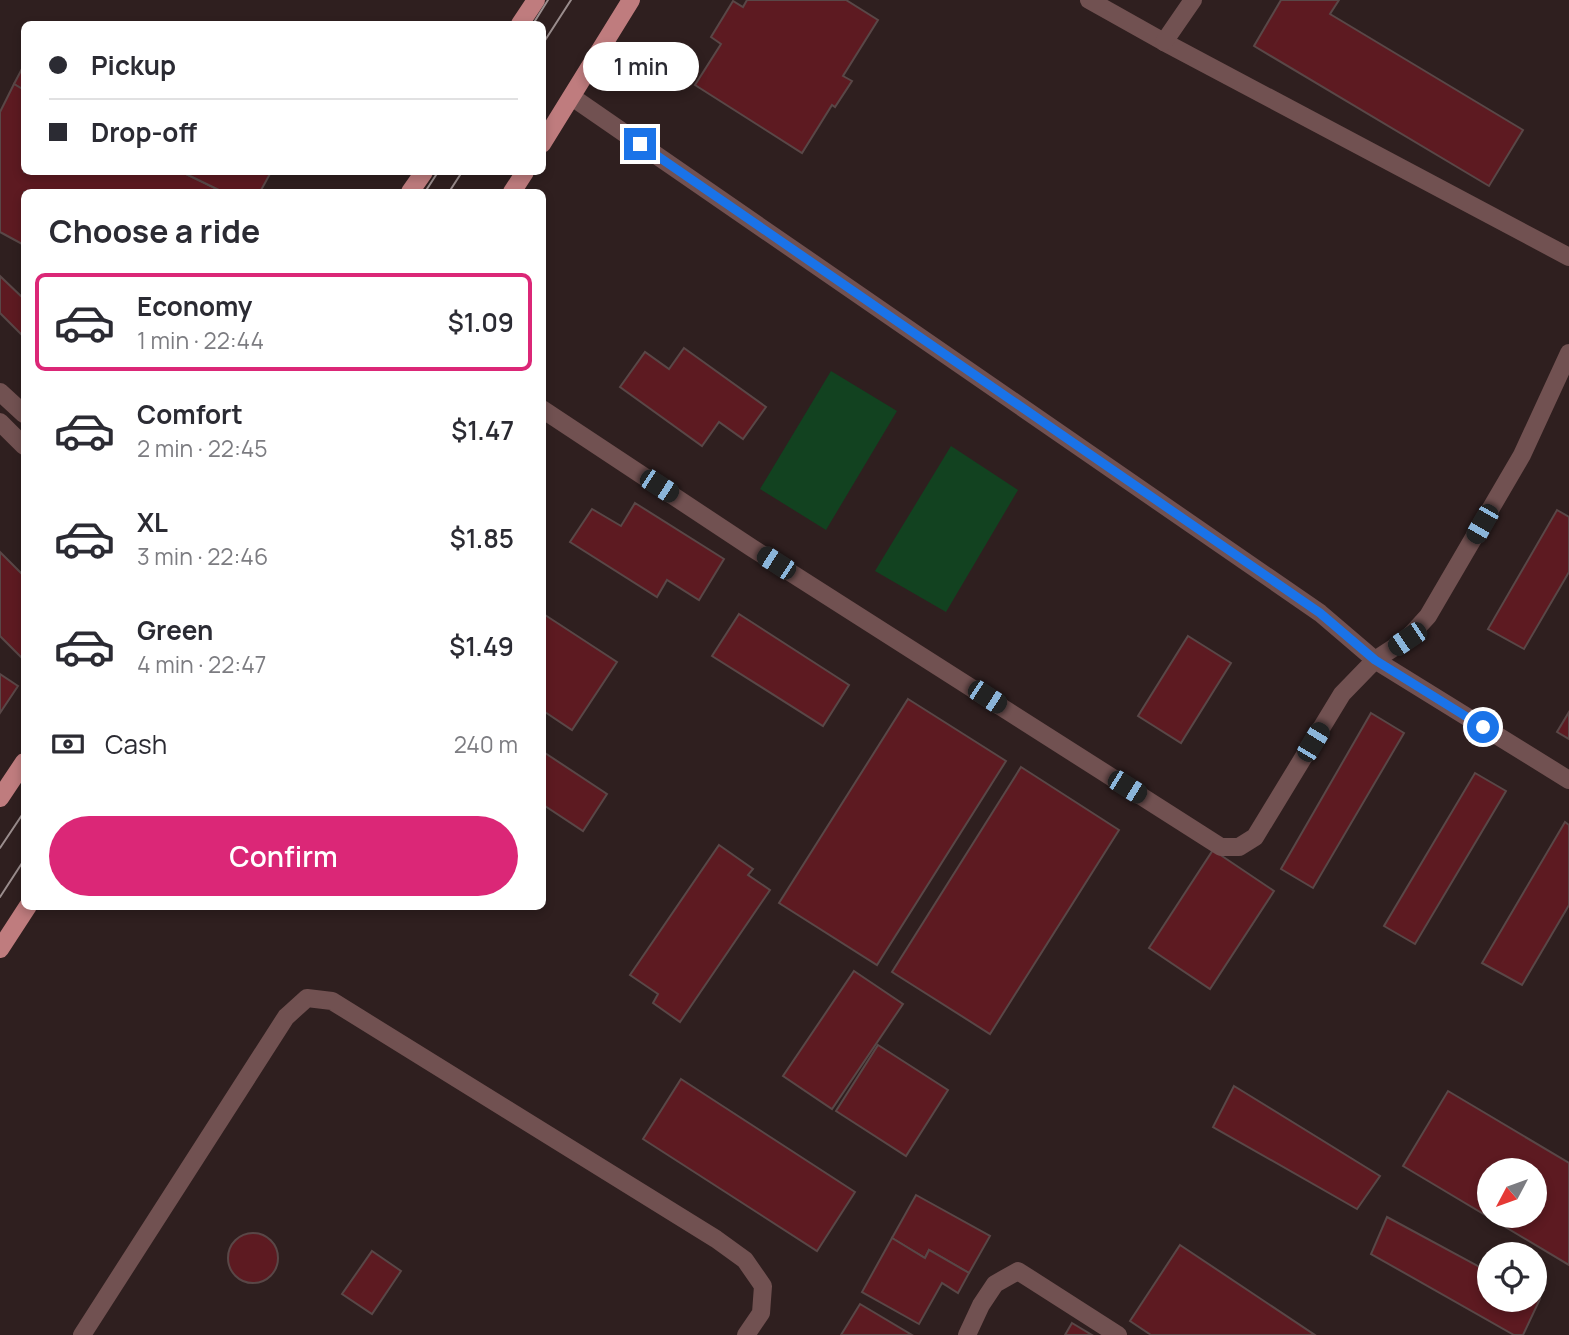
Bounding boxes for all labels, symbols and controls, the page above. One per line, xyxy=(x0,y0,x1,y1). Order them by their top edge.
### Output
callout: 1 min xyxy=(582,43,698,92)
text: Pickup xyxy=(91,47,176,83)
text: 1 min xyxy=(614,50,668,82)
text: Drop-off xyxy=(91,114,197,150)
route end xyxy=(624,128,656,160)
text: Choose a ride xyxy=(49,209,260,253)
text: Economy xyxy=(137,288,252,324)
icon: car xyxy=(53,291,116,354)
text: $1.09 xyxy=(448,304,514,340)
text: 1 min · 22:44 xyxy=(137,324,264,356)
text: Comfort xyxy=(137,396,243,432)
icon: car xyxy=(53,399,116,462)
text: $1.47 xyxy=(451,412,514,448)
text: 2 min · 22:45 xyxy=(137,432,268,464)
car xyxy=(636,466,683,506)
car xyxy=(1463,501,1502,547)
text: XL xyxy=(137,504,168,540)
icon: car xyxy=(53,507,116,570)
text: $1.85 xyxy=(450,520,514,556)
text: 3 min · 22:46 xyxy=(137,540,268,572)
car xyxy=(753,543,800,583)
text: Green xyxy=(137,612,213,648)
icon: car xyxy=(53,615,116,678)
car xyxy=(1384,619,1431,659)
text: $1.49 xyxy=(449,628,514,664)
text: 4 min · 22:47 xyxy=(137,648,266,680)
car xyxy=(964,677,1011,717)
route start xyxy=(1467,711,1499,743)
car xyxy=(1294,719,1333,765)
icon: cash xyxy=(49,725,87,763)
text: Cash xyxy=(105,726,167,762)
text: 240 m xyxy=(454,728,518,760)
car xyxy=(1104,767,1151,807)
button: Confirm xyxy=(49,816,518,896)
north arrow xyxy=(1477,1158,1547,1228)
map controls xyxy=(1477,1158,1547,1312)
button: locate xyxy=(1477,1242,1547,1312)

